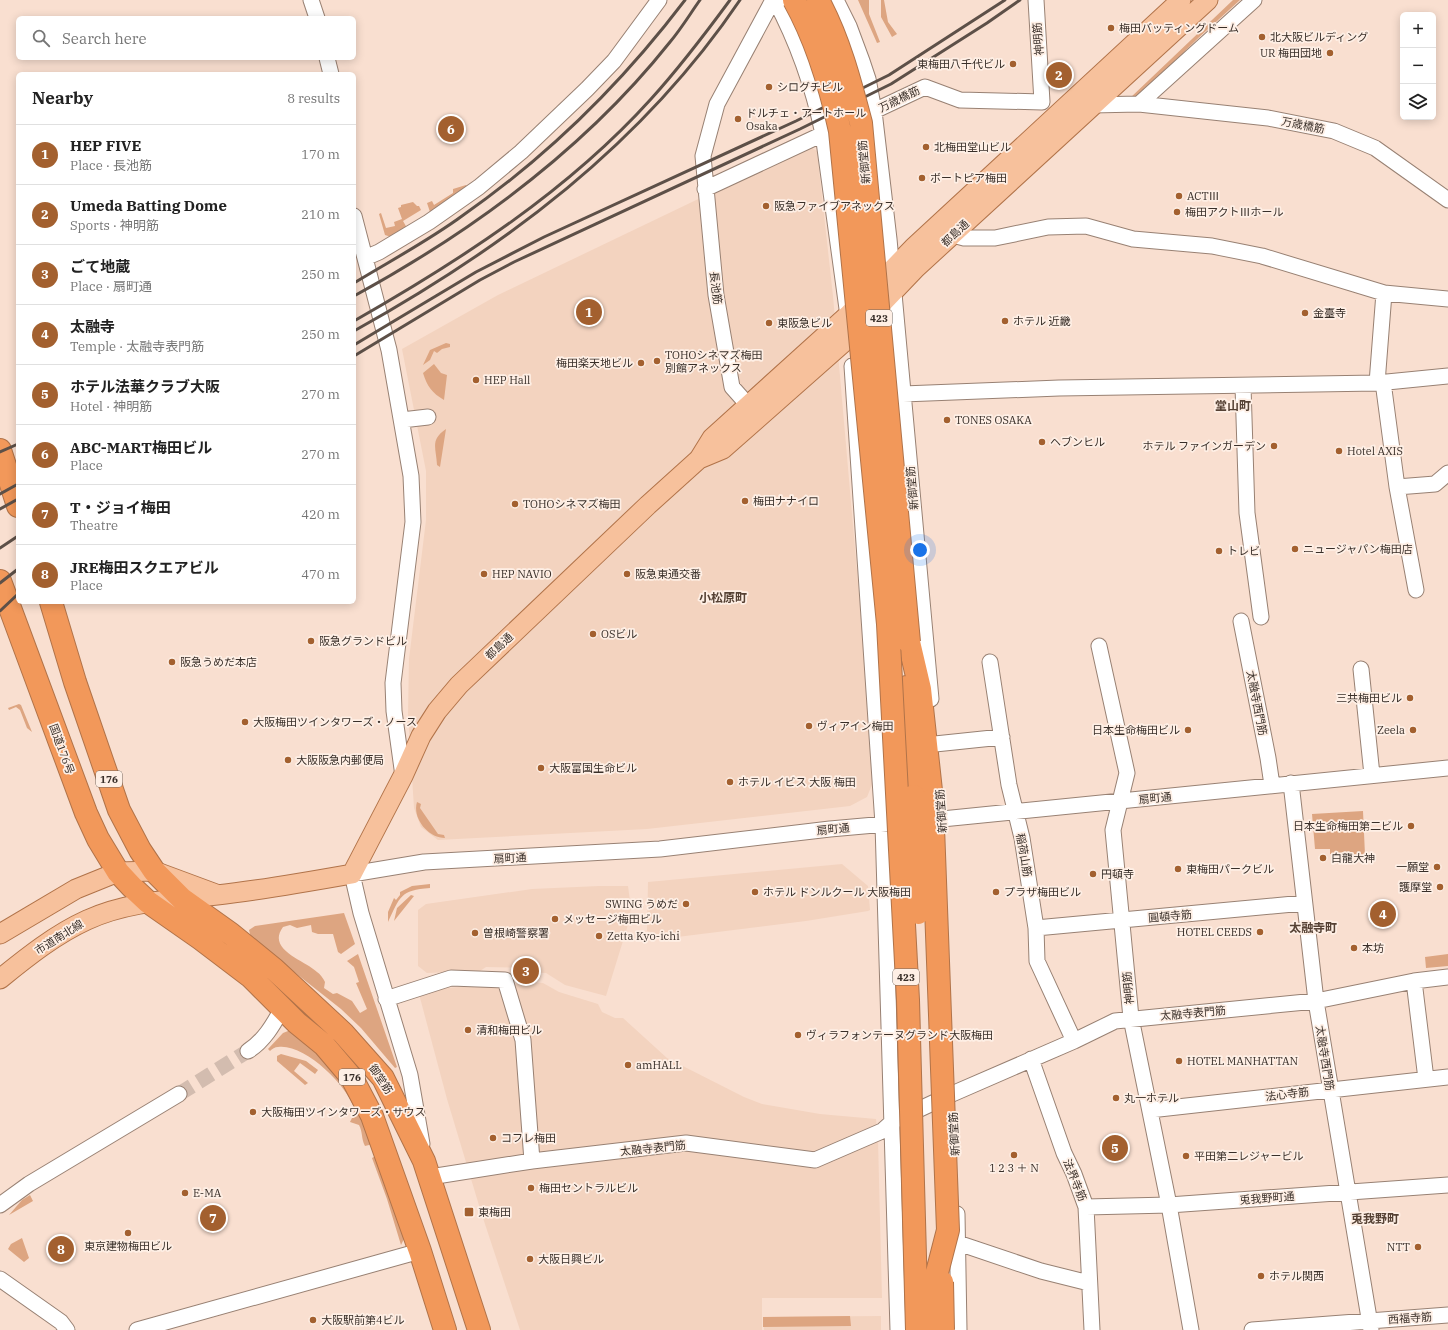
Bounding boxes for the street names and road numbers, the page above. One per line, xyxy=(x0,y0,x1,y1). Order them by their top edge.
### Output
street label: 神明筋 xyxy=(1030,22,1046,56)
street label: 万歳橋筋 xyxy=(876,83,922,115)
street label: 万歳橋筋 xyxy=(1280,114,1326,136)
street label: 新御堂筋 xyxy=(855,139,873,185)
street label: 都島通 xyxy=(938,217,972,249)
street label: 長池筋 xyxy=(707,271,725,305)
road number: 423 xyxy=(866,310,892,326)
street label: 新御堂筋 xyxy=(903,465,921,511)
street label: 都島通 xyxy=(482,630,516,662)
street label: 太融寺西門筋 xyxy=(1244,669,1270,737)
street label: 国道176号 xyxy=(46,722,78,776)
road number: 176 xyxy=(96,771,122,787)
street label: 新御堂筋 xyxy=(932,789,950,833)
street label: 扇町通 xyxy=(1138,789,1172,807)
street label: 扇町通 xyxy=(816,820,850,838)
street label: 稲荷山筋 xyxy=(1013,832,1035,878)
street label: 扇町通 xyxy=(493,850,527,866)
street label: 圓頓寺筋 xyxy=(1147,907,1193,925)
street label: 市道南北線 xyxy=(32,916,86,958)
road number: 423 xyxy=(893,969,919,985)
street label: 神明筋 xyxy=(1120,971,1136,1005)
street label: 太融寺表門筋 xyxy=(1160,1003,1226,1023)
street label: 太融寺西門筋 xyxy=(1313,1024,1337,1092)
street label: 御堂筋 xyxy=(365,1061,396,1097)
road number: 176 xyxy=(339,1069,365,1085)
street label: 法心寺筋 xyxy=(1264,1084,1310,1104)
street label: 新御堂筋 xyxy=(946,1112,962,1156)
street label: 太融寺表門筋 xyxy=(619,1138,687,1158)
street label: 法界寺筋 xyxy=(1060,1157,1090,1203)
street label: 兎我野町通 xyxy=(1239,1189,1295,1207)
street label: 西福寺筋 xyxy=(1388,1309,1432,1327)

